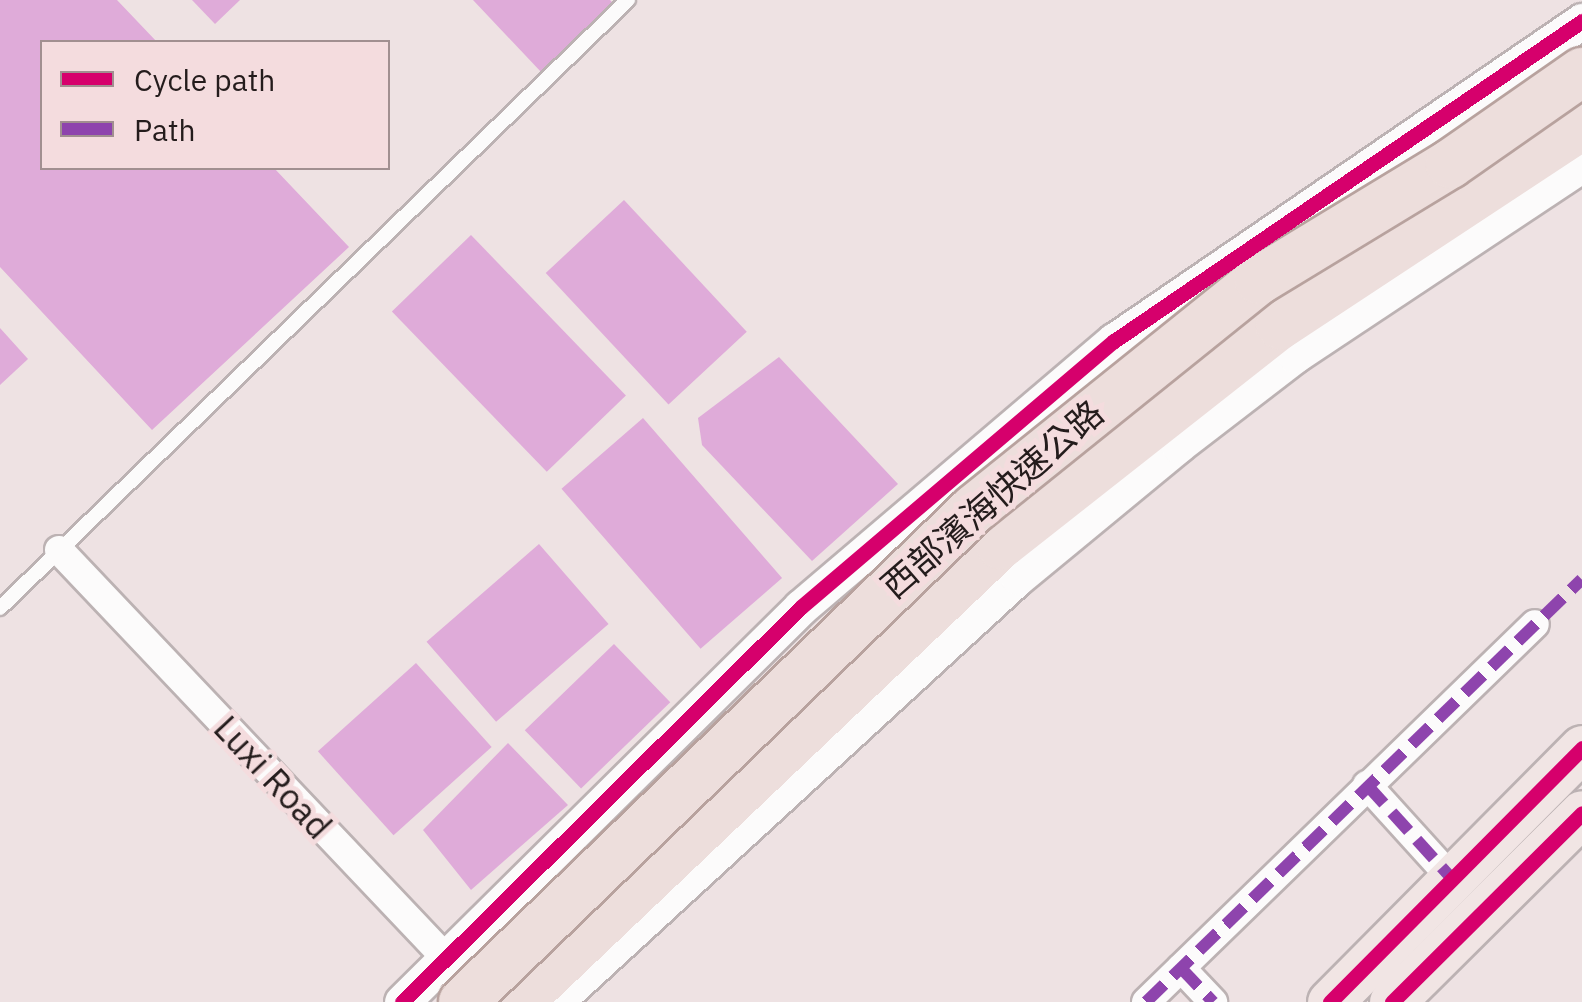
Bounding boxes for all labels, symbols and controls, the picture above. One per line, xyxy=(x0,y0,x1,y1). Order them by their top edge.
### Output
legend xyxy=(40,40,390,170)
text: Cycle path xyxy=(134,60,275,99)
text: Path xyxy=(134,110,195,149)
street label: 西部濱海快速公路 xyxy=(873,391,1111,607)
street label: Luxi Road xyxy=(206,707,340,847)

